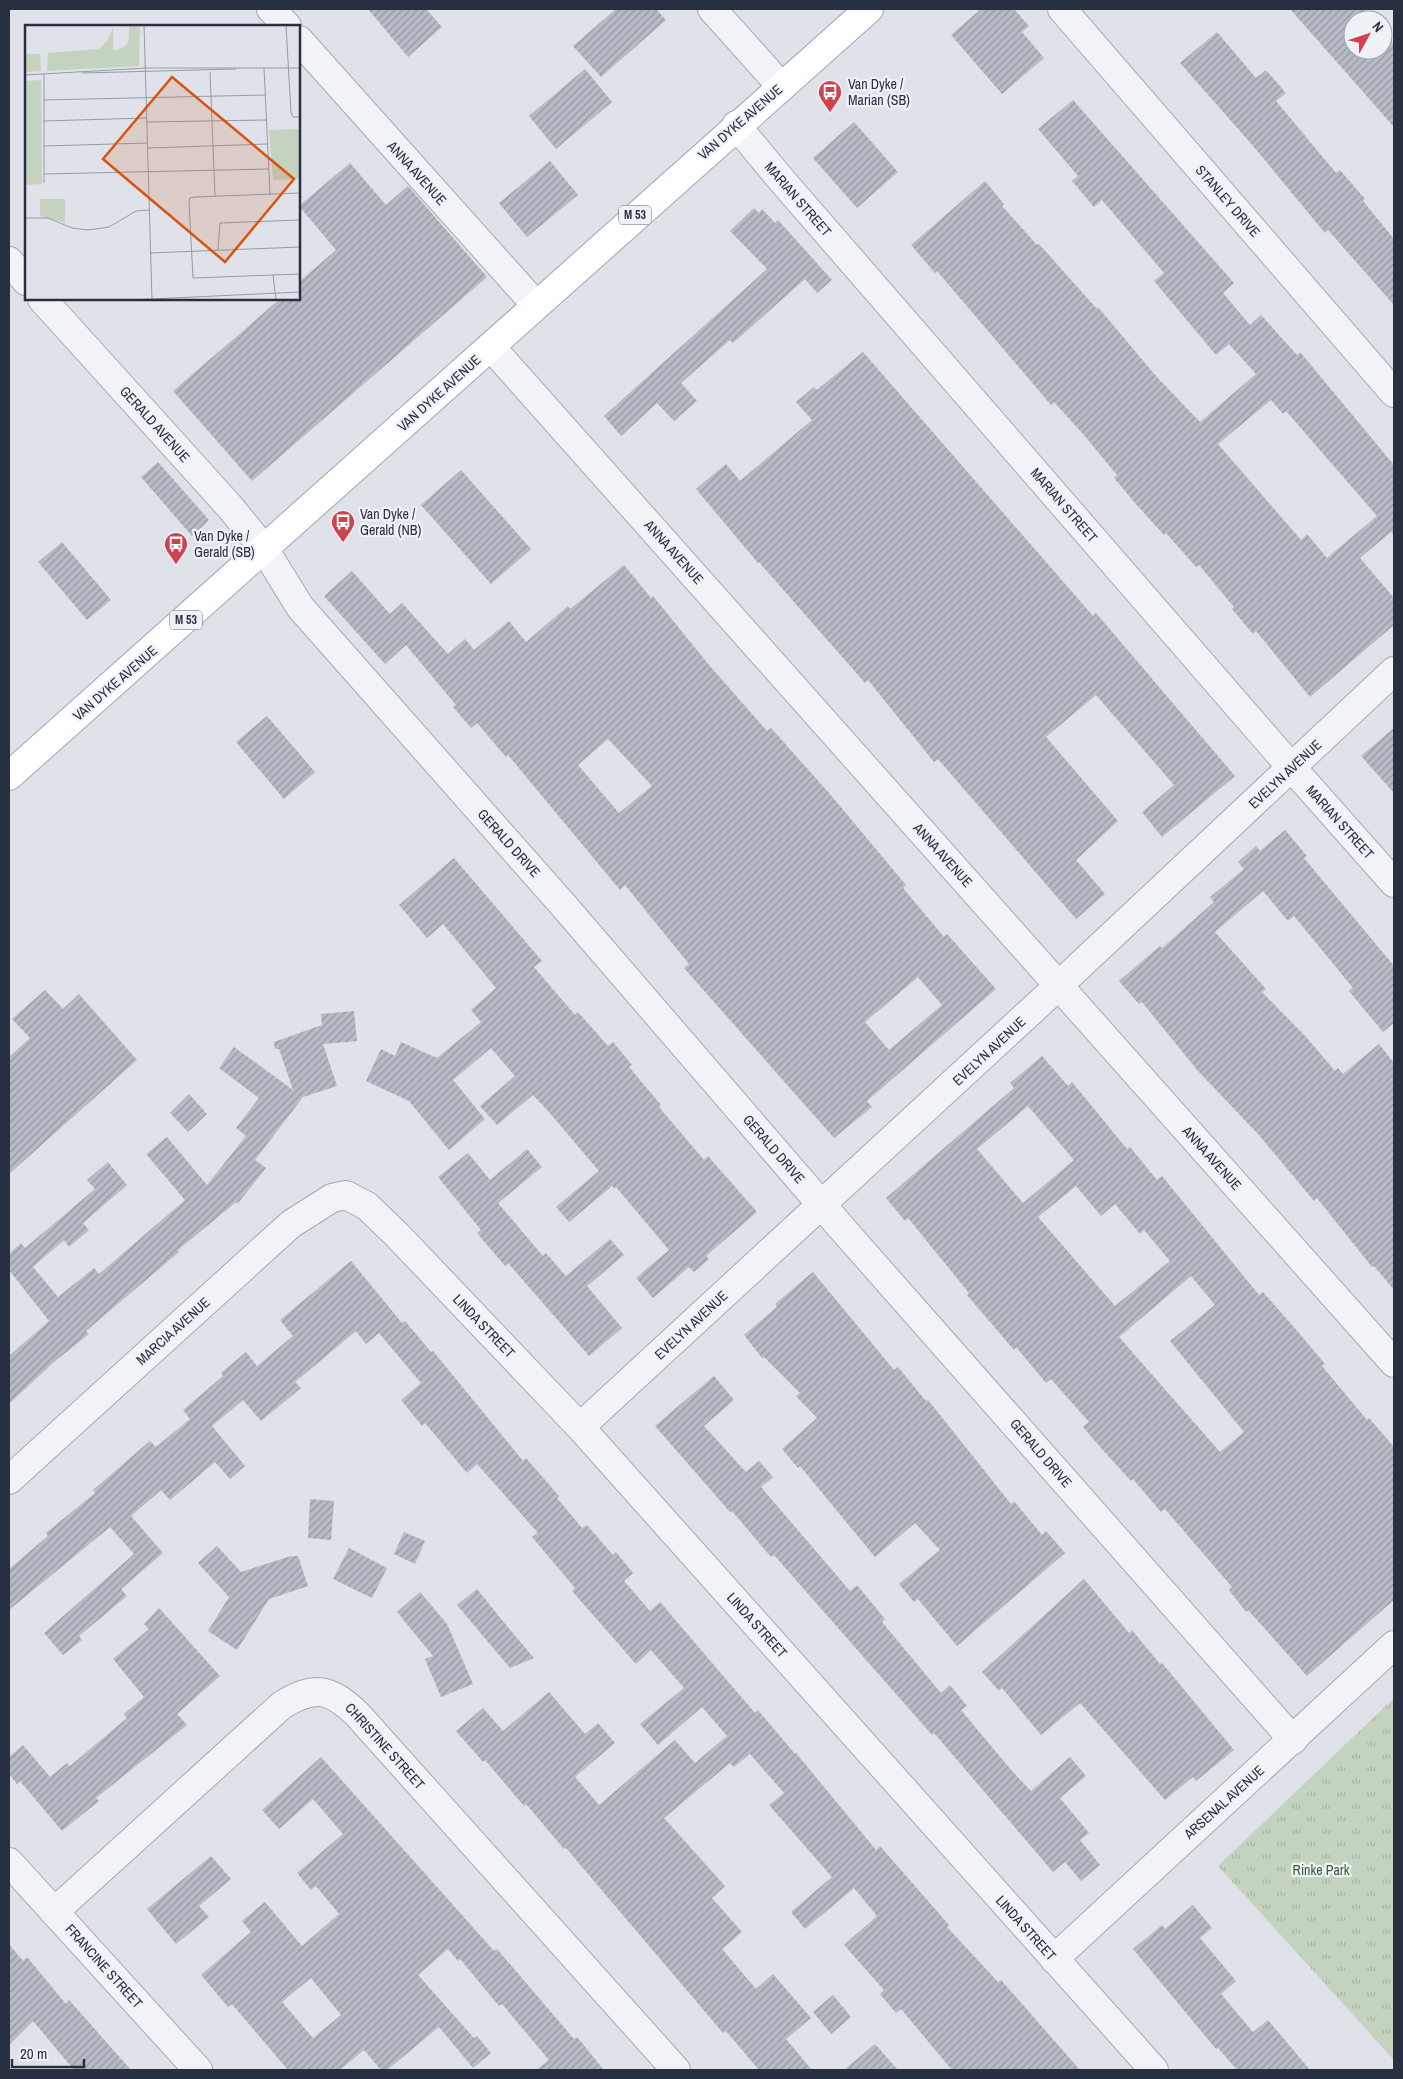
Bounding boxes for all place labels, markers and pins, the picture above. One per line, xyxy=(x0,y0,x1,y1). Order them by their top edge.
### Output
place label: Van Dyke / Marian (SB) xyxy=(848,75,910,109)
bus stop icon: Van Dyke / Marian (SB) xyxy=(817,79,843,113)
place label: Van Dyke / Gerald (NB) xyxy=(360,505,421,539)
bus stop icon: Van Dyke / Gerald (NB) xyxy=(330,509,356,543)
place label: Van Dyke / Gerald (SB) xyxy=(194,527,255,561)
bus stop icon: Van Dyke / Gerald (SB) xyxy=(163,531,189,565)

